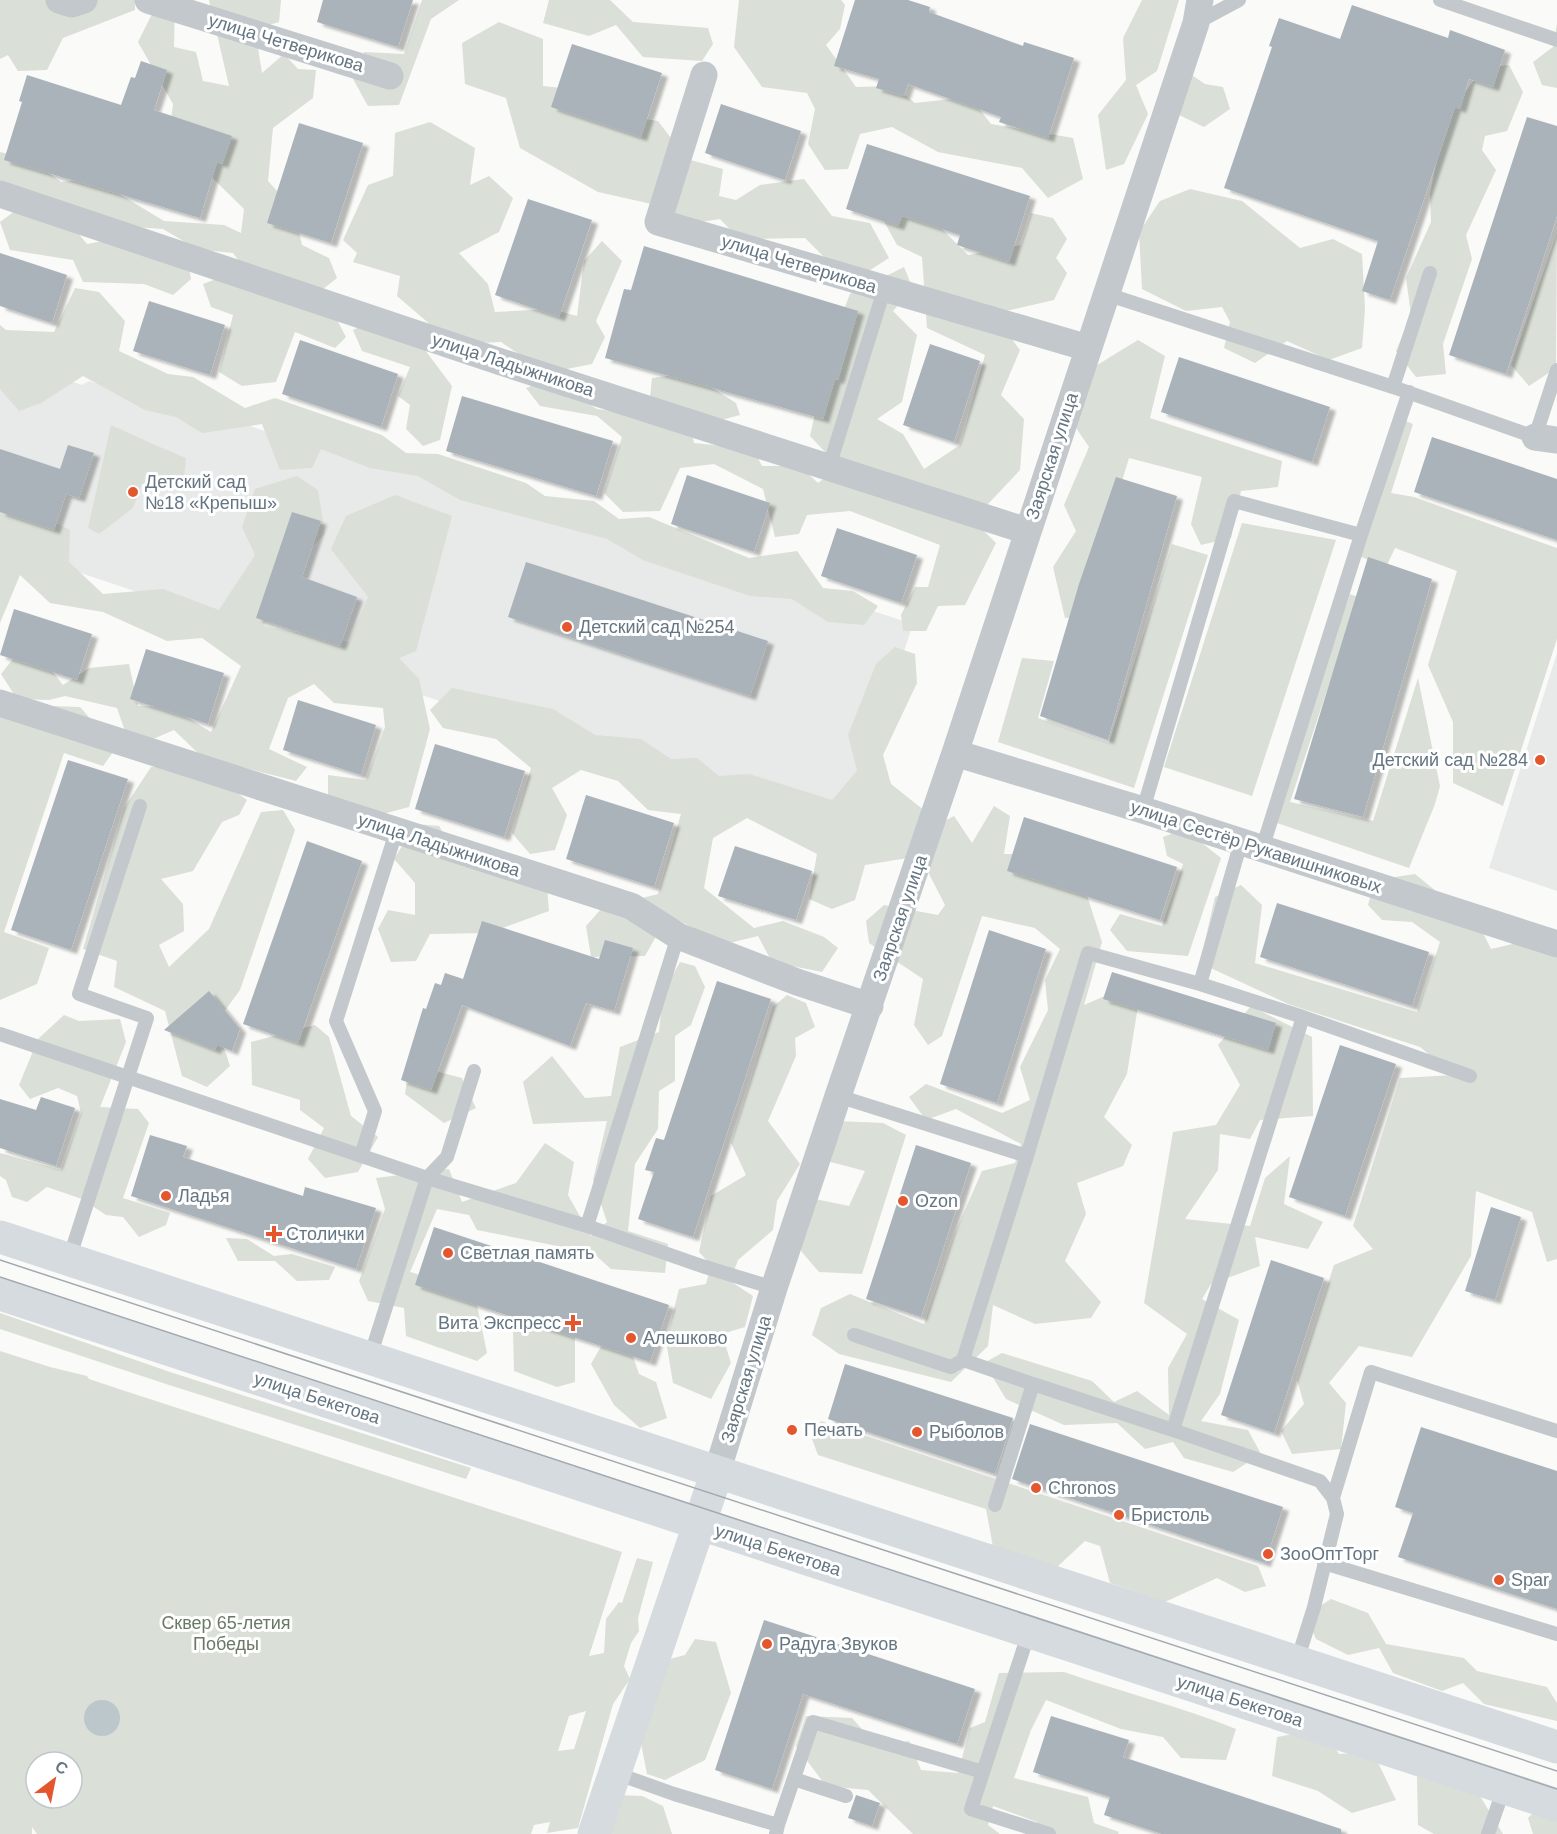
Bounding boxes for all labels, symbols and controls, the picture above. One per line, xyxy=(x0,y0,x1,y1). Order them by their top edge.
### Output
street label: улица Четверикова xyxy=(206,10,367,76)
street label: улица Четверикова xyxy=(719,231,880,297)
street label: улица Ладыжникова xyxy=(429,329,598,401)
street label: Заярская улица xyxy=(1022,389,1082,522)
place label: Детский сад №18 «Крепыш» xyxy=(145,472,277,513)
marker: Детский сад №18 «Крепыш» xyxy=(126,485,140,499)
place label: Детский сад №254 xyxy=(579,617,735,637)
marker: Детский сад №254 xyxy=(560,620,574,634)
place label: Детский сад №284 xyxy=(1373,750,1528,770)
marker: Детский сад №284 xyxy=(1533,753,1547,767)
street label: улица Сестёр Рукавишниковых xyxy=(1128,797,1384,897)
street label: улица Ладыжникова xyxy=(355,809,524,881)
street label: Заярская улица xyxy=(869,851,931,984)
place label: Ладья xyxy=(178,1186,229,1206)
marker: Ладья xyxy=(159,1189,173,1203)
place label: Ozon xyxy=(915,1191,958,1211)
marker: Ozon xyxy=(896,1194,910,1208)
place label: Столички xyxy=(286,1224,365,1244)
marker: Столички xyxy=(267,1227,281,1241)
place label: Светлая память xyxy=(460,1243,594,1263)
marker: Светлая память xyxy=(441,1246,455,1260)
street label: Заярская улица xyxy=(717,1312,775,1445)
place label: Вита Экспресс xyxy=(438,1313,561,1333)
marker: Вита Экспресс xyxy=(566,1316,580,1330)
place label: Алешково xyxy=(643,1328,727,1348)
marker: Алешково xyxy=(624,1331,638,1345)
street label: улица Бекетова xyxy=(252,1368,383,1428)
place label: Печать xyxy=(804,1420,863,1440)
place label: Рыболов xyxy=(929,1422,1004,1442)
marker: Печать xyxy=(785,1423,799,1437)
marker: Рыболов xyxy=(910,1425,924,1439)
place label: Chronos xyxy=(1048,1478,1116,1498)
marker: Chronos xyxy=(1029,1481,1043,1495)
place label: Бристоль xyxy=(1131,1505,1209,1525)
marker: Бристоль xyxy=(1112,1508,1126,1522)
street label: улица Бекетова xyxy=(713,1520,844,1580)
place label: ЗооОптТорг xyxy=(1280,1544,1379,1564)
marker: ЗооОптТорг xyxy=(1261,1547,1275,1561)
place label: Spar xyxy=(1511,1570,1549,1590)
marker: Spar xyxy=(1492,1573,1506,1587)
park label: Сквер 65-летия Победы xyxy=(161,1613,291,1654)
place label: Радуга Звуков xyxy=(779,1634,898,1654)
marker: Радуга Звуков xyxy=(760,1637,774,1651)
street label: улица Бекетова xyxy=(1175,1671,1306,1731)
north arrow xyxy=(24,1750,84,1810)
text: С xyxy=(52,1757,71,1778)

